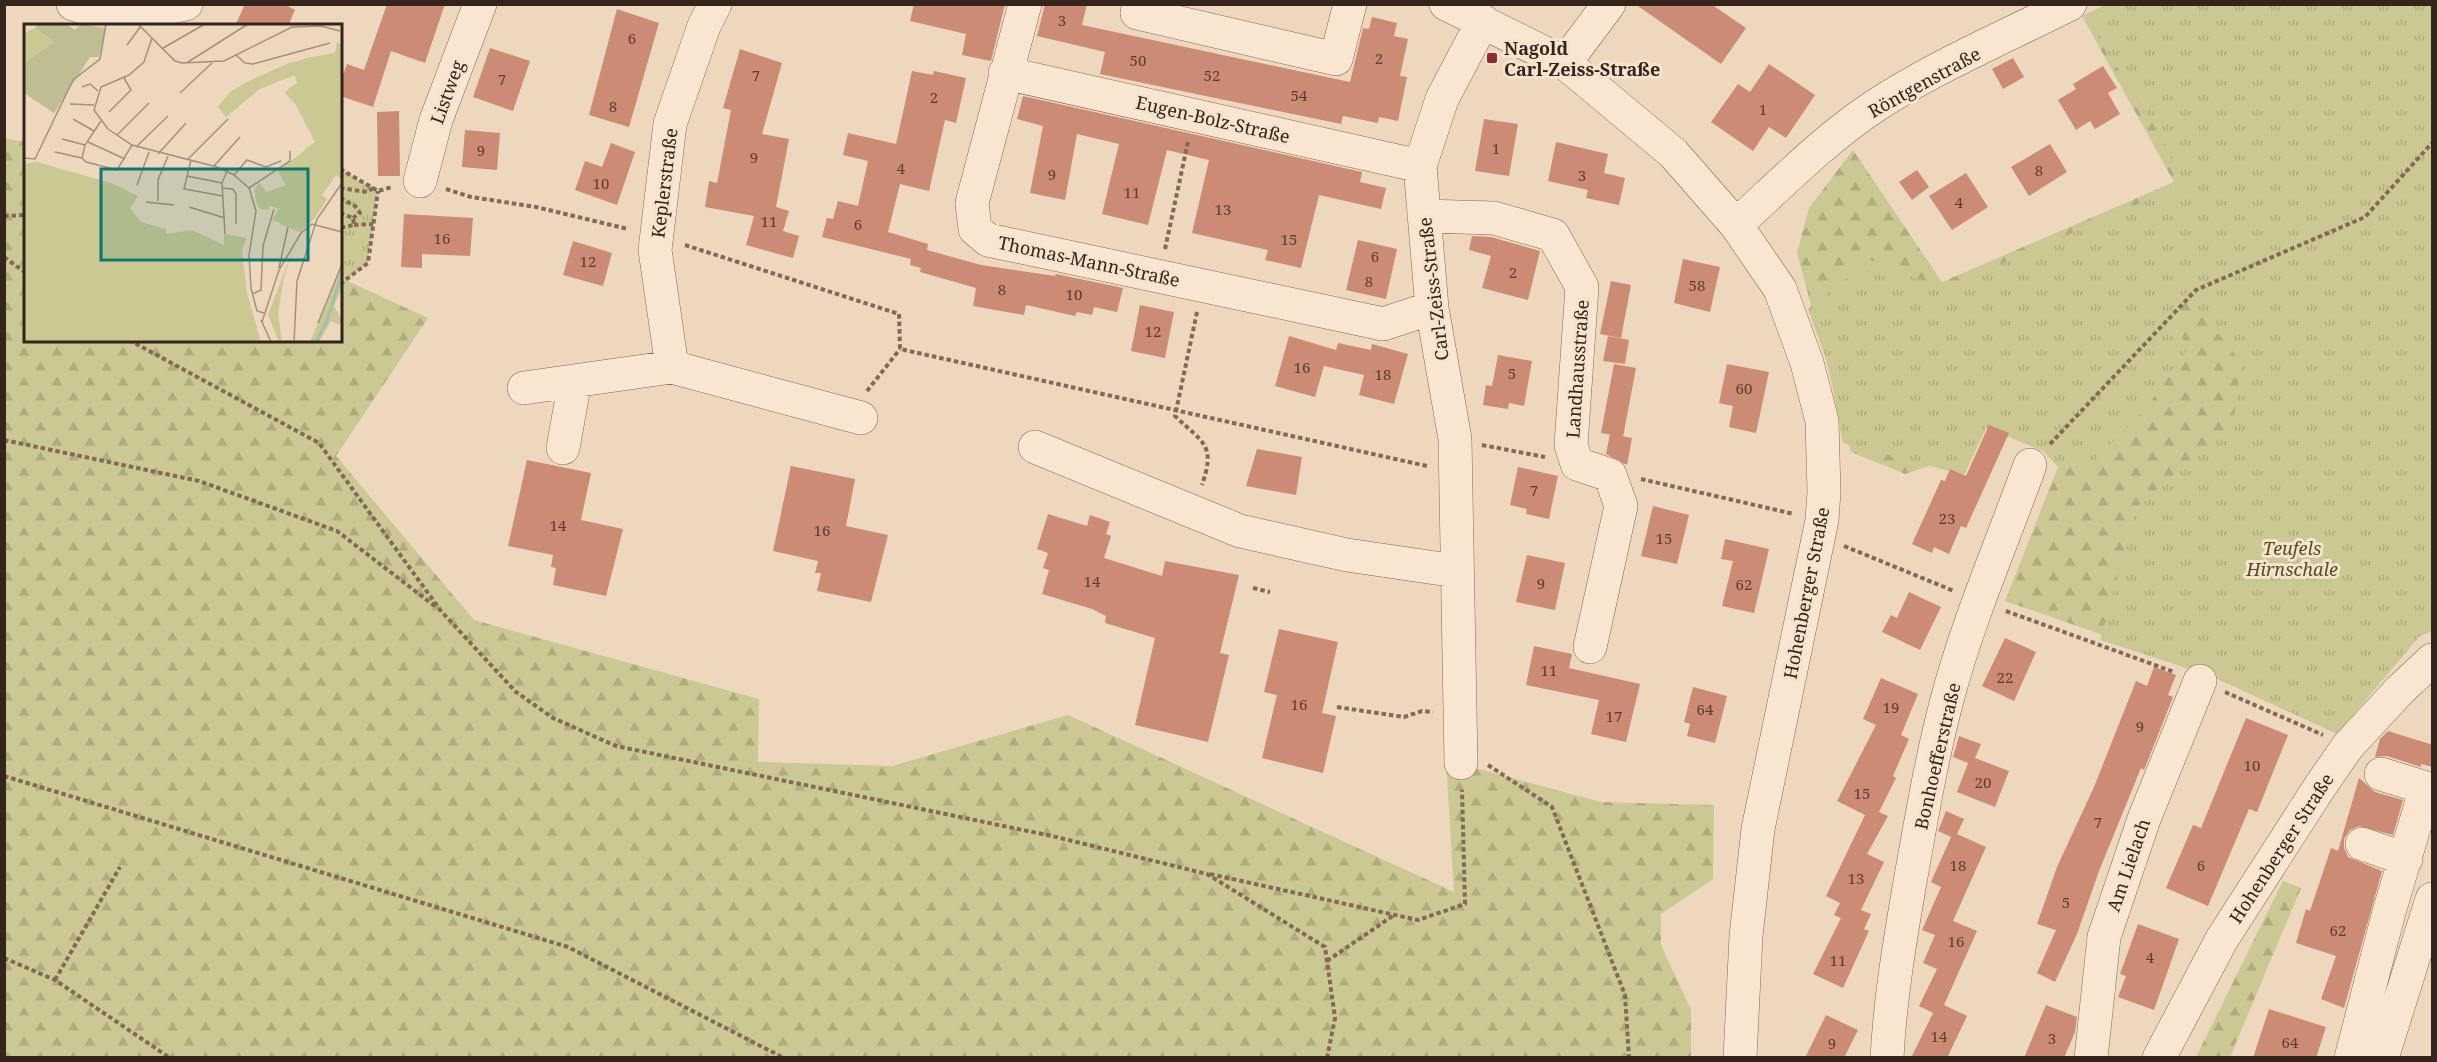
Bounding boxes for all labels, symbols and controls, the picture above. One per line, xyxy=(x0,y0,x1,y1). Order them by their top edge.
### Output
house number: 3 xyxy=(1058,10,1066,30)
inset map xyxy=(24,24,342,342)
house number: 6 xyxy=(628,28,636,48)
place label: Nagold Carl-Zeiss-Straße xyxy=(1504,36,1660,81)
street label: Röntgenstraße xyxy=(1863,41,1985,123)
house number: 2 xyxy=(1375,48,1383,68)
house number: 50 xyxy=(1130,50,1146,70)
marker: Nagold Carl-Zeiss-Straße xyxy=(1485,51,1499,65)
street label: Listweg xyxy=(424,56,470,127)
house number: 7 xyxy=(752,65,760,85)
house number: 52 xyxy=(1204,65,1220,85)
house number: 7 xyxy=(498,69,506,89)
house number: 54 xyxy=(1291,85,1308,105)
house number: 2 xyxy=(930,87,938,107)
street label: Eugen-Bolz-Straße xyxy=(1134,90,1292,148)
house number: 8 xyxy=(609,96,617,116)
house number: 1 xyxy=(1759,99,1767,119)
street label: Keplerstraße xyxy=(645,127,683,239)
house number: 1 xyxy=(1492,138,1500,158)
house number: 9 xyxy=(477,140,485,160)
house number: 9 xyxy=(750,147,758,167)
house number: 4 xyxy=(897,158,906,178)
house number: 8 xyxy=(2035,160,2043,180)
house number: 9 xyxy=(1048,164,1056,184)
house number: 3 xyxy=(1578,165,1586,185)
house number: 10 xyxy=(593,173,609,193)
house number: 11 xyxy=(1124,182,1140,202)
house number: 4 xyxy=(1955,192,1964,212)
house number: 13 xyxy=(1215,199,1231,219)
house number: 11 xyxy=(761,211,777,231)
house number: 6 xyxy=(854,214,862,234)
street label: Carl-Zeiss-Straße xyxy=(1412,216,1454,362)
house number: 16 xyxy=(434,228,450,248)
house number: 15 xyxy=(1281,229,1297,249)
street label: Thomas-Mann-Straße xyxy=(996,230,1182,292)
house number: 6 xyxy=(1371,246,1379,266)
house number: 12 xyxy=(580,251,596,271)
house number: 2 xyxy=(1509,262,1517,282)
house number: 8 xyxy=(1365,271,1373,291)
house number: 58 xyxy=(1689,275,1705,295)
house number: 8 xyxy=(998,279,1006,299)
house number: 10 xyxy=(1066,284,1082,304)
street label: Landhausstraße xyxy=(1560,299,1594,439)
house number: 12 xyxy=(1145,321,1161,341)
house number: 16 xyxy=(1294,357,1310,377)
house number: 5 xyxy=(1508,363,1516,383)
house number: 18 xyxy=(1375,364,1391,384)
house number: 60 xyxy=(1736,378,1752,398)
house number: 7 xyxy=(1530,480,1538,500)
street label: Hohenberger Straße xyxy=(1778,505,1834,681)
house number: 23 xyxy=(1939,508,1955,528)
house number: 14 xyxy=(550,515,567,535)
house number: 16 xyxy=(814,520,830,540)
house number: 15 xyxy=(1656,528,1672,548)
park label: Teufels Hirnschale xyxy=(2245,536,2338,581)
house number: 14 xyxy=(1084,571,1101,591)
house number: 9 xyxy=(1537,573,1545,593)
house number: 62 xyxy=(1736,574,1752,594)
house number: 11 xyxy=(1541,660,1557,680)
house number: 22 xyxy=(1997,667,2013,687)
street label: Bonhoefferstraße xyxy=(1908,680,1966,832)
house number: 16 xyxy=(1291,694,1307,714)
house number: 19 xyxy=(1883,697,1899,717)
house number: 64 xyxy=(1697,699,1714,719)
house number: 17 xyxy=(1606,706,1622,726)
house number: 9 xyxy=(2136,716,2144,736)
house number: 10 xyxy=(2244,755,2260,775)
street label: Hohenberger Straße xyxy=(2223,768,2339,928)
house number: 20 xyxy=(1975,772,1991,792)
house number: 15 xyxy=(1854,783,1870,803)
house number: 7 xyxy=(2094,812,2102,832)
street label: Am Lielach xyxy=(2101,815,2155,915)
house number: 18 xyxy=(1950,855,1966,875)
house number: 6 xyxy=(2197,855,2205,875)
house number: 13 xyxy=(1848,868,1864,888)
house number: 5 xyxy=(2062,892,2070,912)
house number: 62 xyxy=(2330,920,2346,940)
house number: 16 xyxy=(1948,931,1964,951)
house number: 4 xyxy=(2146,947,2155,967)
house number: 11 xyxy=(1830,950,1846,970)
house number: 14 xyxy=(1931,1026,1948,1046)
house number: 3 xyxy=(2048,1028,2056,1048)
house number: 64 xyxy=(2282,1032,2299,1052)
house number: 9 xyxy=(1828,1033,1836,1053)

